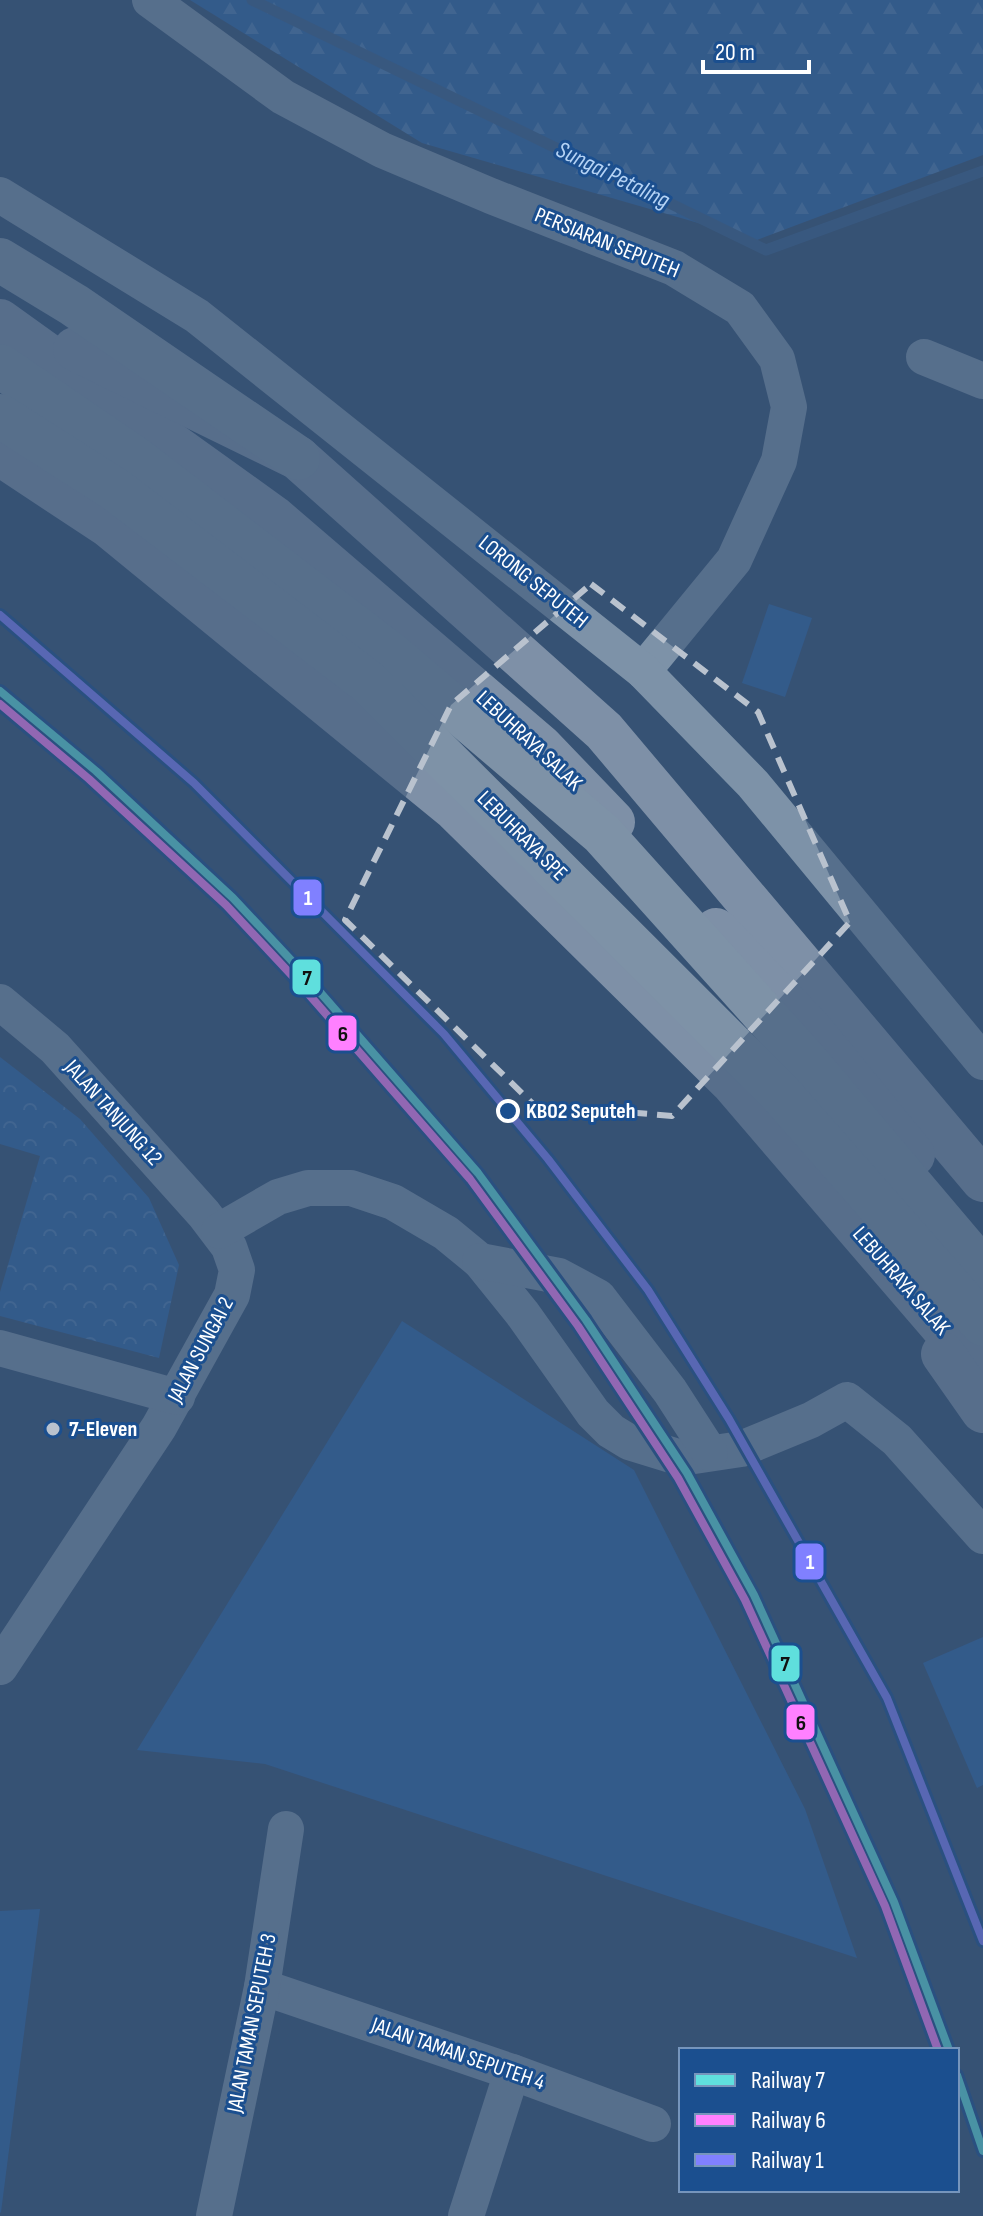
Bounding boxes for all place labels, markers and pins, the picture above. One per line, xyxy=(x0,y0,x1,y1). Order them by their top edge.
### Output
place label: KB02 Seputeh xyxy=(526,1098,636,1125)
marker: KB02 Seputeh xyxy=(497,1100,519,1122)
place label: 7-Eleven xyxy=(69,1416,137,1443)
marker: 7-Eleven xyxy=(44,1420,62,1438)

